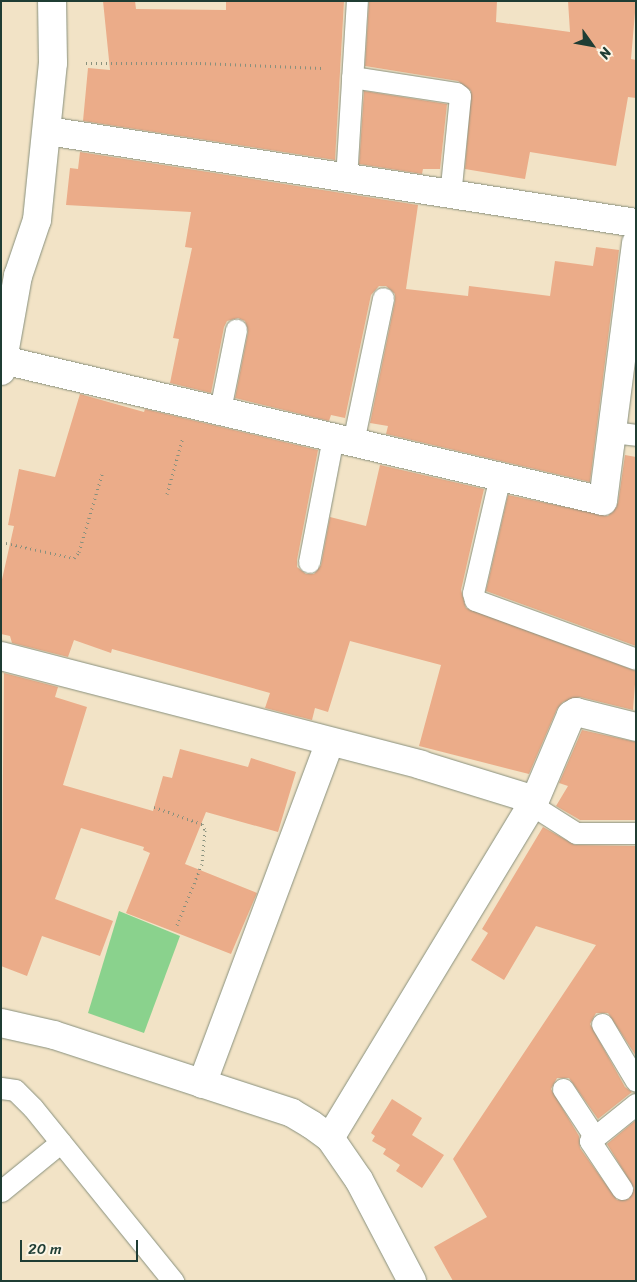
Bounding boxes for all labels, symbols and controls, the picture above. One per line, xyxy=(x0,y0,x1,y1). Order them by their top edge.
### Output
north arrow xyxy=(567,20,617,70)
text: N xyxy=(592,42,618,64)
scale bar xyxy=(22,1230,140,1262)
text: 20 m xyxy=(28,1236,62,1262)

